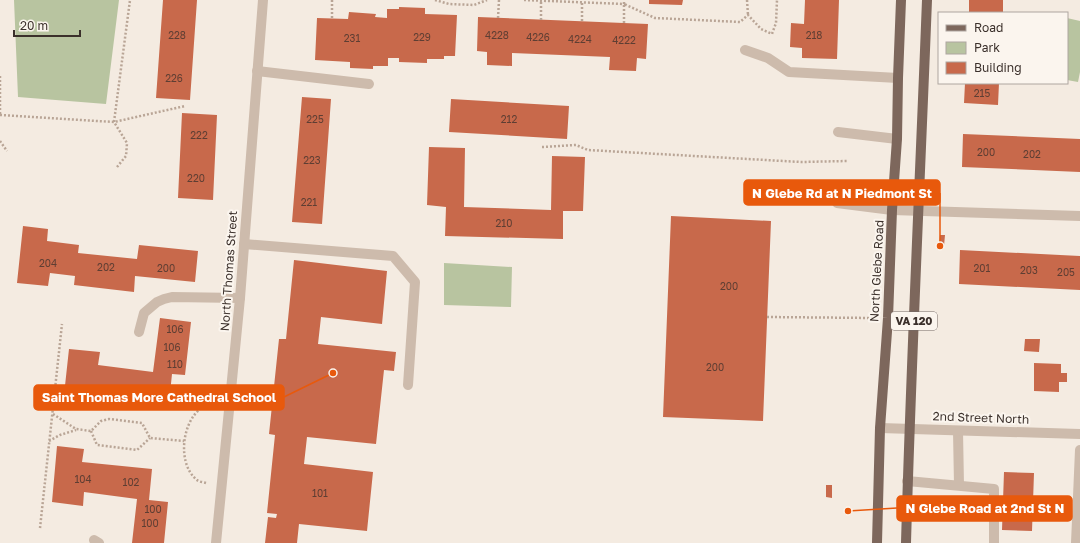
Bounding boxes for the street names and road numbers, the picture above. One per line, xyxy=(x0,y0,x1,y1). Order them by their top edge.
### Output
street label: North Thomas Street xyxy=(217,210,240,332)
street label: North Glebe Road xyxy=(866,219,887,322)
road number: VA 120 xyxy=(891,312,937,330)
street label: 2nd Street North xyxy=(932,408,1030,427)

